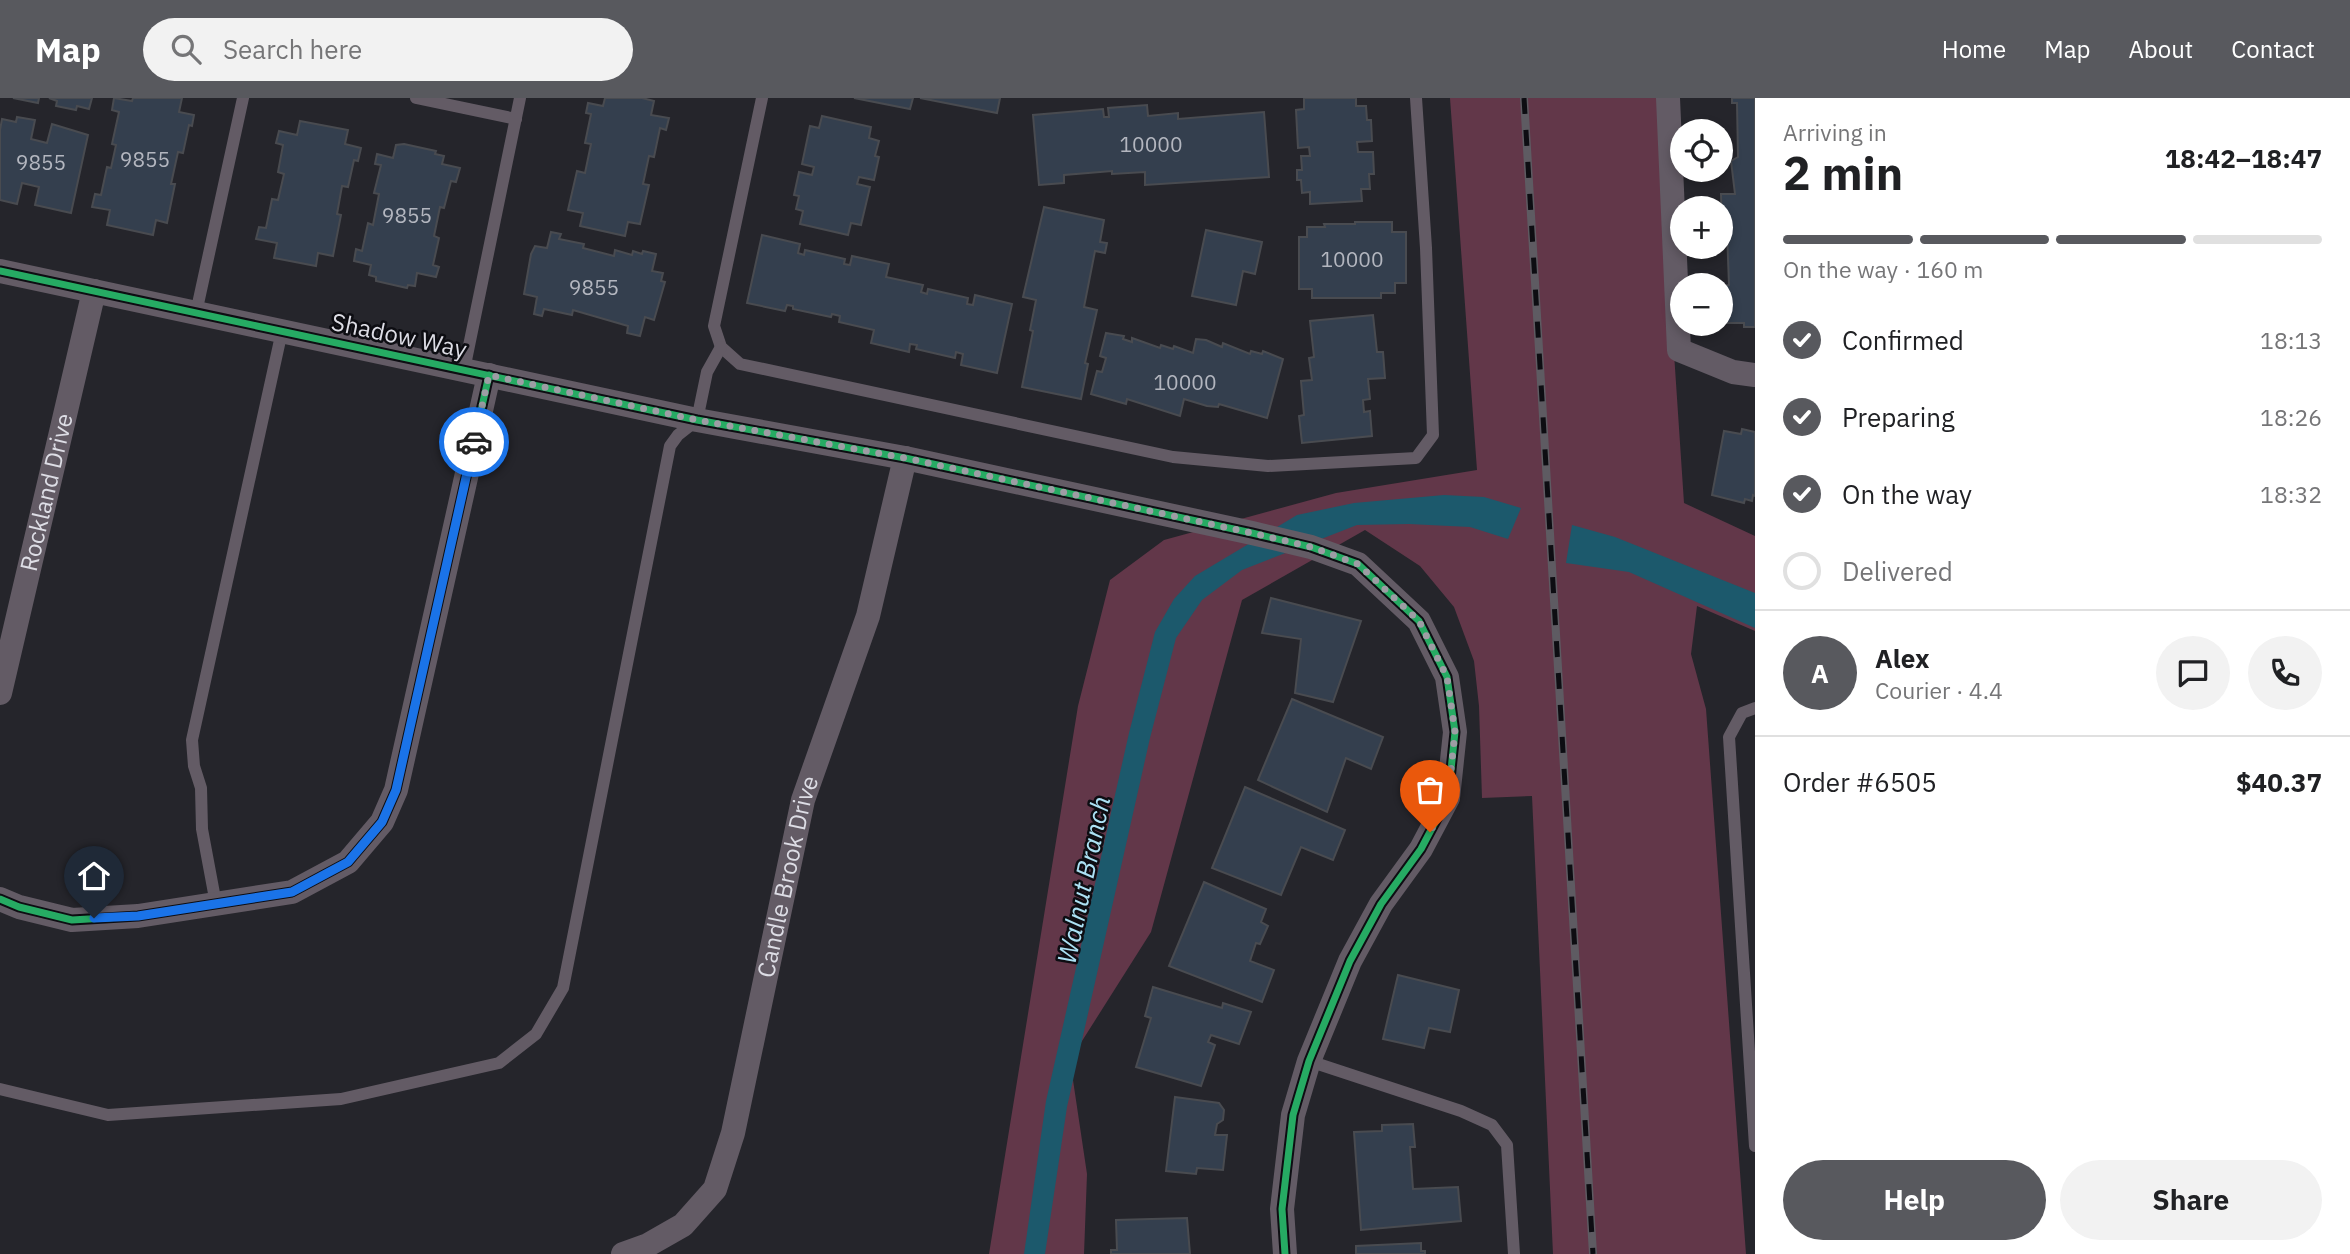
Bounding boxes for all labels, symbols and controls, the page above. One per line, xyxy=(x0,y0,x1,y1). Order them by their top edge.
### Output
search box xyxy=(143,18,633,81)
text: Map xyxy=(35,28,101,71)
icon: search xyxy=(167,30,205,68)
text: Search here xyxy=(223,32,362,66)
text: Home xyxy=(1942,33,2006,65)
text: Map xyxy=(2044,33,2090,65)
text: About xyxy=(2128,33,2193,65)
text: Contact xyxy=(2231,33,2315,65)
text: Arriving in xyxy=(1783,117,1887,147)
map controls xyxy=(1670,119,1733,336)
button: locate xyxy=(1670,119,1733,182)
house number: 10000 xyxy=(1120,130,1183,158)
text: 18:42–18:47 xyxy=(2165,141,2322,175)
text: 2 min xyxy=(1783,143,1903,203)
house number: 9855 xyxy=(120,145,170,173)
house number: 9855 xyxy=(16,148,66,176)
button: + xyxy=(1670,196,1733,259)
house number: 9855 xyxy=(382,201,432,229)
house number: 10000 xyxy=(1321,245,1384,273)
text: On the way · 160 m xyxy=(1783,254,1983,284)
house number: 9855 xyxy=(569,273,619,301)
button: − xyxy=(1670,273,1733,336)
street label: Shadow Way xyxy=(329,305,470,365)
icon: check xyxy=(1783,321,1821,359)
text: Confirmed xyxy=(1842,323,1964,357)
text: 18:13 xyxy=(2260,325,2322,355)
house number: 10000 xyxy=(1154,368,1217,396)
icon: check xyxy=(1783,398,1821,436)
text: Preparing xyxy=(1842,400,1955,434)
text: 18:26 xyxy=(2260,402,2322,432)
courier xyxy=(439,407,509,477)
street label: Rockland Drive xyxy=(12,410,80,574)
icon: car xyxy=(455,423,493,461)
icon: check xyxy=(1783,475,1821,513)
text: On the way xyxy=(1842,477,1972,511)
text: 18:32 xyxy=(2260,479,2322,509)
text: Delivered xyxy=(1842,554,1953,588)
button: chat xyxy=(2156,636,2230,710)
button: phone xyxy=(2248,636,2322,710)
text: Alex xyxy=(1875,641,1929,675)
text: A xyxy=(1811,656,1829,690)
text: Courier · 4.4 xyxy=(1875,675,2003,705)
pin xyxy=(1400,760,1460,832)
text: Order #6505 xyxy=(1783,765,1937,799)
text: $40.37 xyxy=(2236,765,2322,799)
street label: Candle Brook Drive xyxy=(749,771,825,980)
icon: bag xyxy=(1411,771,1449,809)
water label: Walnut Branch xyxy=(1049,793,1117,967)
pin xyxy=(64,846,124,918)
icon: home xyxy=(75,857,113,895)
button: Help xyxy=(1783,1160,2046,1240)
button: Share xyxy=(2060,1160,2322,1240)

